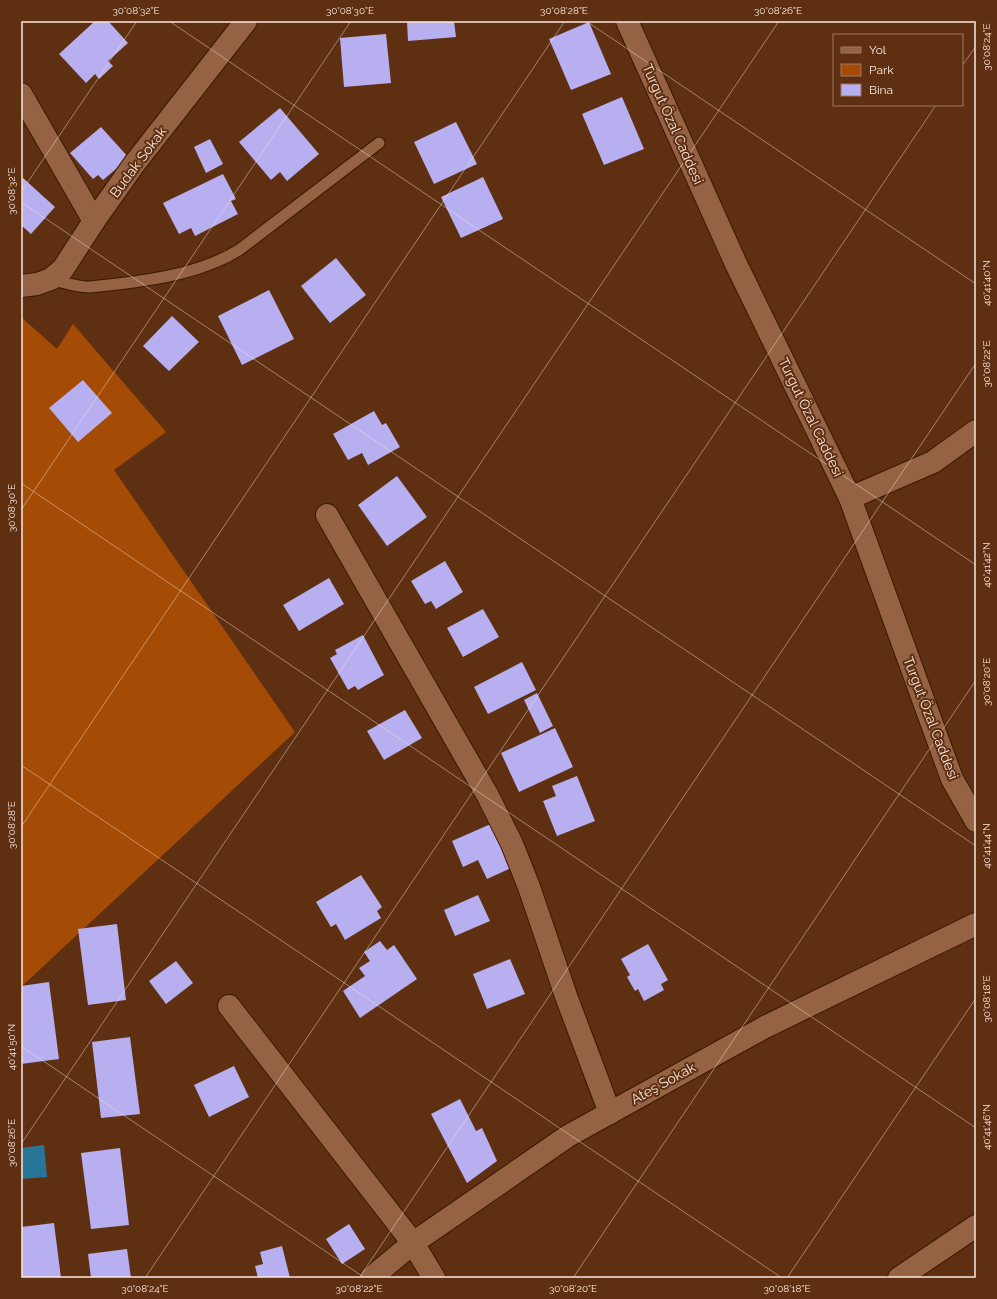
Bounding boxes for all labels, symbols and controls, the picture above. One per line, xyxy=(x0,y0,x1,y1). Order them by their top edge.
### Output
text: 30°08'32"E xyxy=(112,5,160,16)
text: 30°08'30"E xyxy=(326,5,374,16)
text: 30°08'28"E xyxy=(540,5,588,16)
text: 30°08'26"E xyxy=(754,5,802,16)
text: 30°08'24"E xyxy=(981,23,992,71)
legend xyxy=(833,34,963,106)
text: Yol xyxy=(869,43,887,57)
street label: Turgut Özal Caddesi xyxy=(639,60,709,187)
text: Park xyxy=(869,63,894,77)
text: Bina xyxy=(869,83,893,97)
street label: Budak Sokak xyxy=(106,123,170,200)
text: 30°08'32"E xyxy=(6,167,17,215)
text: 40°41'40"N xyxy=(981,260,992,306)
text: 30°08'22"E xyxy=(981,340,992,388)
street label: Turgut Özal Caddesi xyxy=(775,354,849,479)
text: 30°08'30"E xyxy=(6,484,17,532)
text: 40°41'42"N xyxy=(981,542,992,588)
street label: Turgut Özal Caddesi xyxy=(900,654,964,782)
text: 30°08'20"E xyxy=(981,658,992,706)
text: 30°08'28"E xyxy=(6,801,17,849)
text: 40°41'44"N xyxy=(981,823,992,869)
text: 30°08'18"E xyxy=(981,976,992,1022)
text: 40°41'50"N xyxy=(6,1024,17,1070)
street label: Ateş Sokak xyxy=(628,1058,699,1107)
text: 40°41'46"N xyxy=(981,1104,992,1150)
text: 30°08'26"E xyxy=(6,1119,17,1167)
text: 30°08'24"E xyxy=(121,1283,169,1294)
text: 30°08'22"E xyxy=(335,1283,383,1294)
text: 30°08'20"E xyxy=(549,1283,597,1294)
text: 30°08'18"E xyxy=(764,1283,810,1294)

